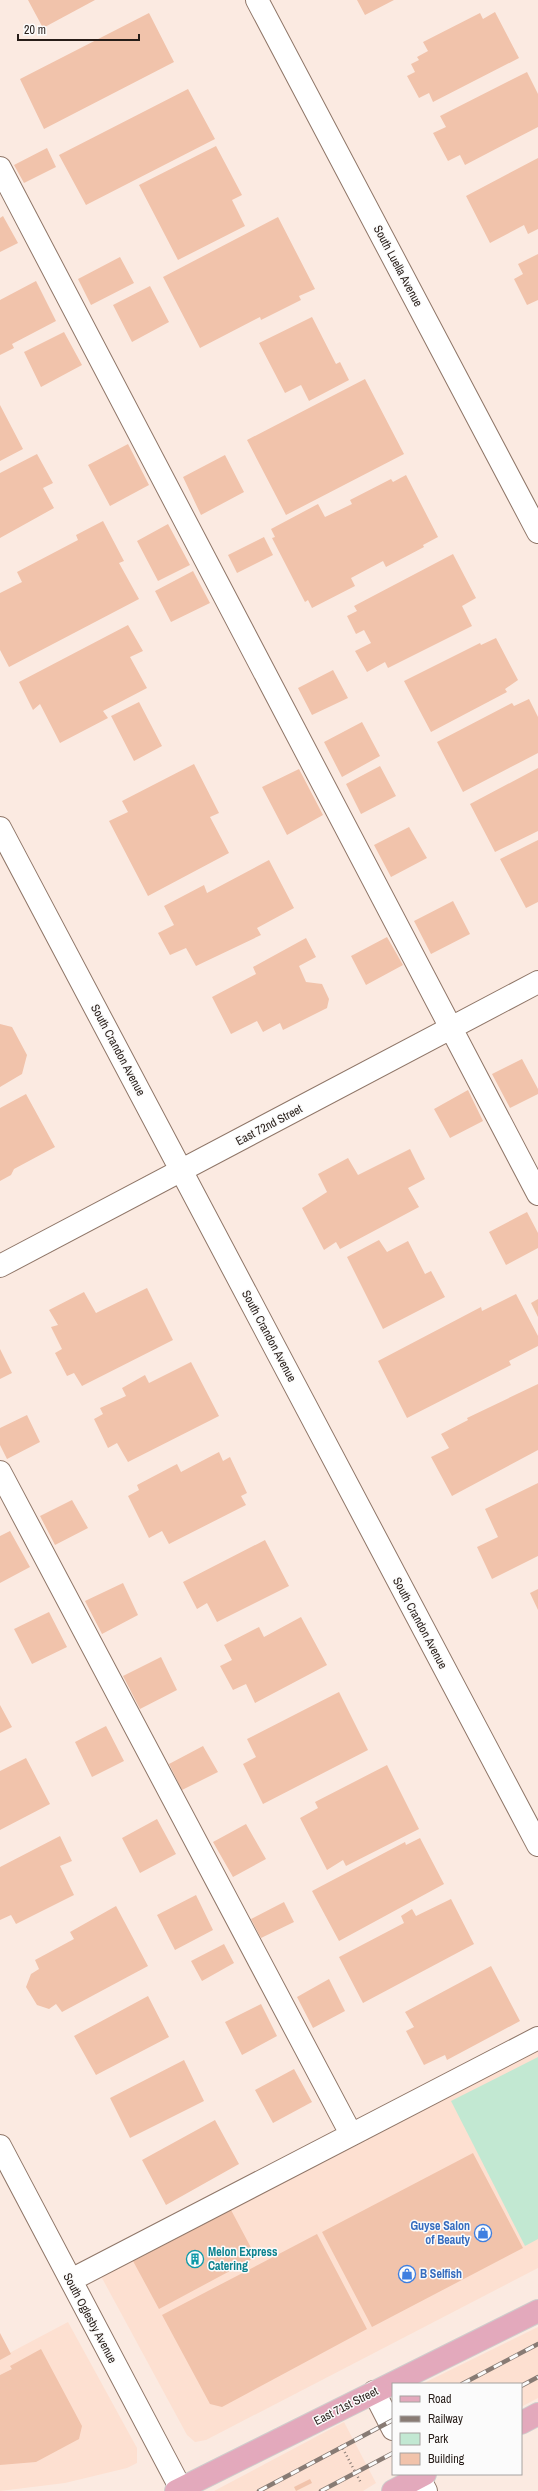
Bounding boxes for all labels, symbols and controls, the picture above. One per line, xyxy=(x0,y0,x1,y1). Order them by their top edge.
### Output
scale bar xyxy=(18,16,139,42)
text: 20 m xyxy=(24,22,46,38)
street label: South Luella Avenue xyxy=(370,222,426,310)
street label: South Crandon Avenue xyxy=(87,1001,149,1099)
street label: East 72nd Street xyxy=(233,1101,305,1149)
street label: South Crandon Avenue xyxy=(238,1287,300,1385)
street label: South Crandon Avenue xyxy=(389,1574,451,1672)
place label: Guyse Salon of Beauty xyxy=(410,2218,471,2248)
shop icon: Guyse Salon of Beauty xyxy=(473,2223,493,2243)
place label: Melon Express Catering xyxy=(208,2244,278,2274)
building icon: Melon Express Catering xyxy=(185,2249,205,2269)
shop icon: B Selfish xyxy=(397,2264,417,2284)
place label: B Selfish xyxy=(420,2266,462,2282)
street label: South Oglesby Avenue xyxy=(59,2270,121,2366)
street label: East 71st Street xyxy=(311,2383,381,2429)
legend xyxy=(392,2383,522,2475)
text: Road xyxy=(428,2391,452,2407)
text: Railway xyxy=(428,2411,463,2427)
text: Park xyxy=(428,2431,448,2447)
text: Building xyxy=(428,2451,465,2467)

